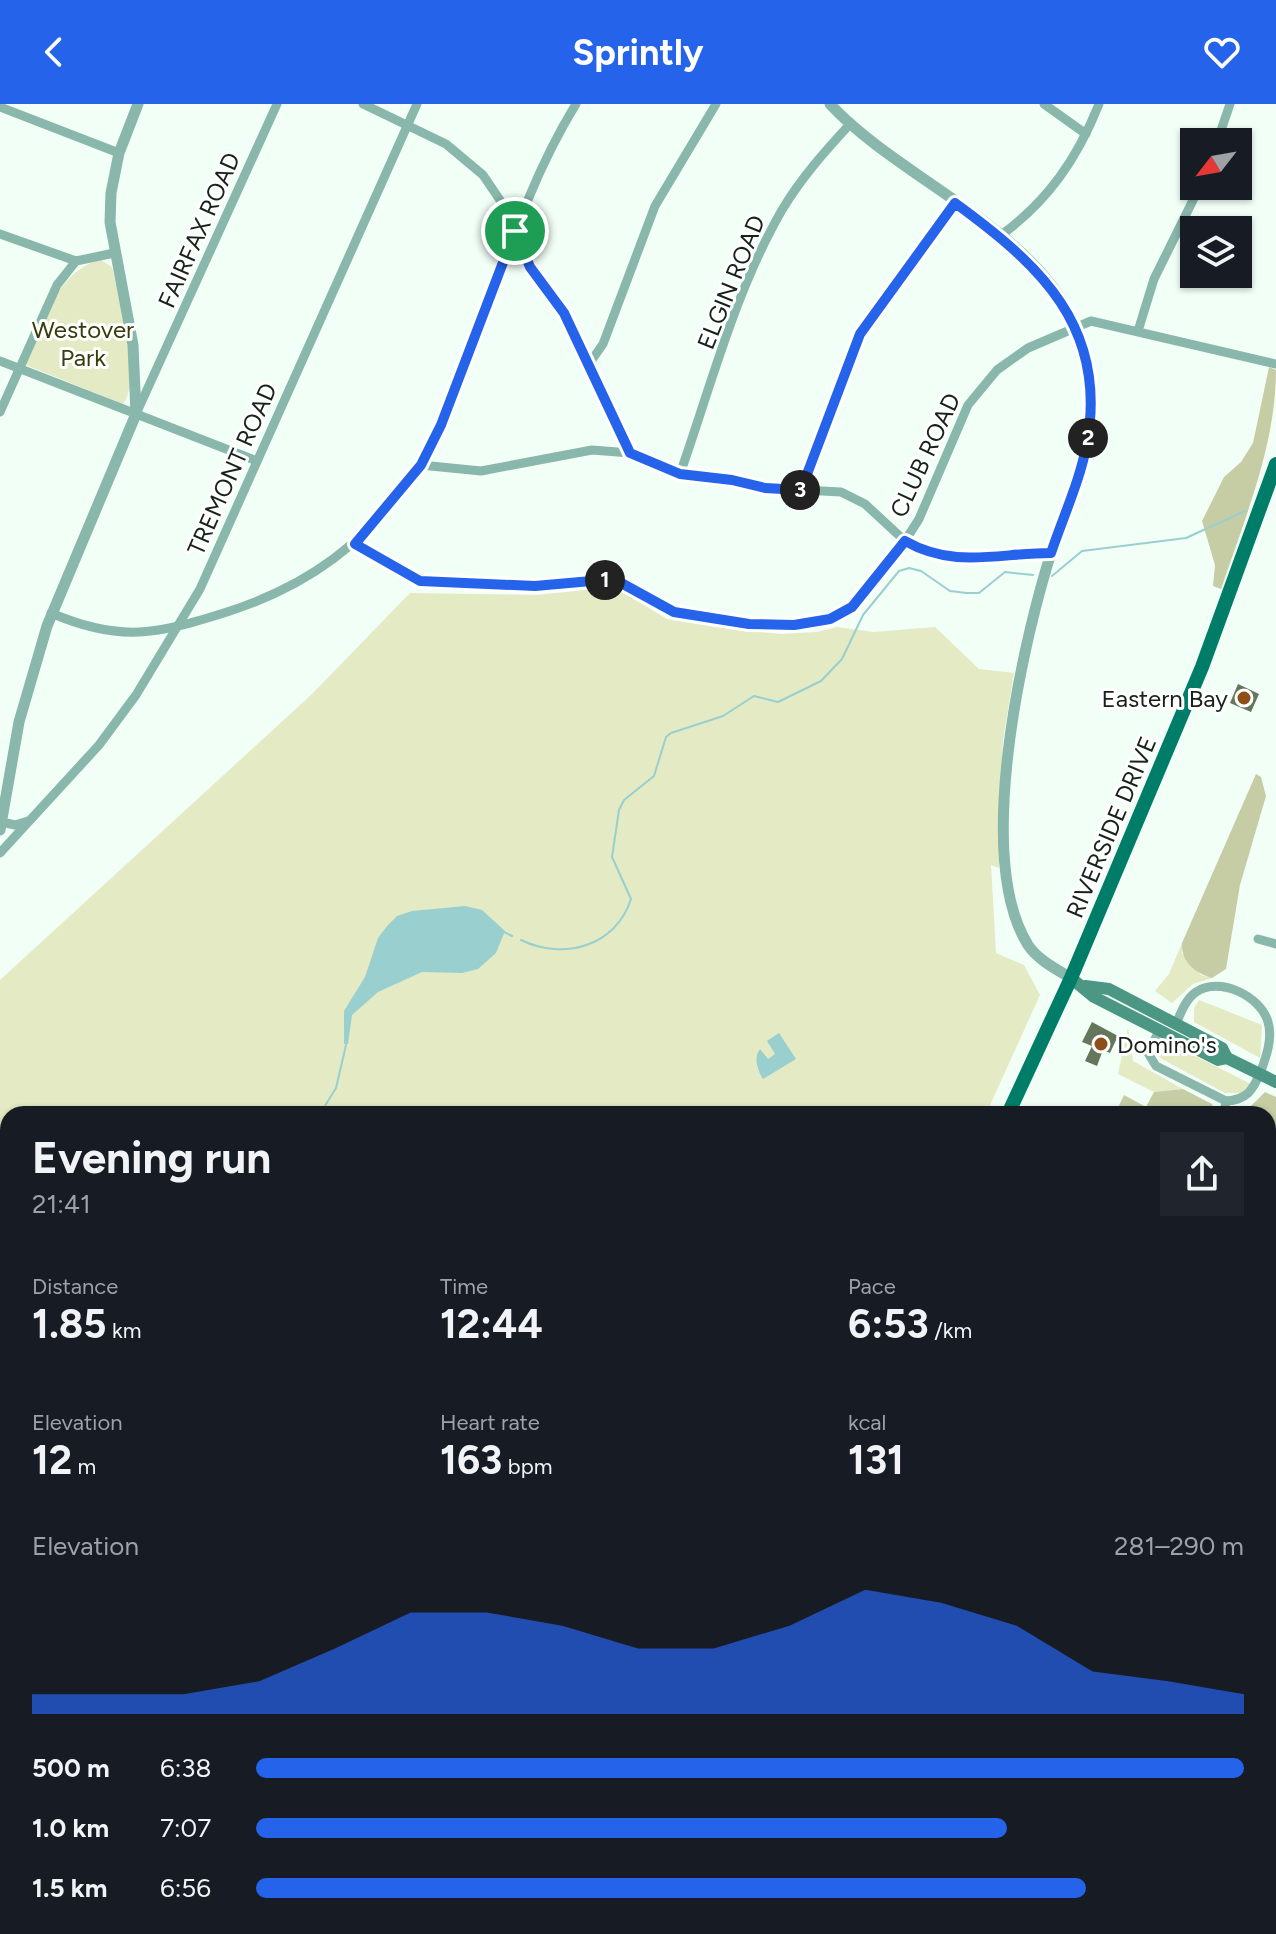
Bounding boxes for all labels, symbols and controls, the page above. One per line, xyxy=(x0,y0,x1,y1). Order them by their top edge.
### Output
icon: back xyxy=(32,30,76,74)
icon: heart xyxy=(1200,30,1244,74)
text: Sprintly xyxy=(572,31,704,74)
north arrow xyxy=(1180,128,1252,200)
map controls xyxy=(1180,128,1252,288)
street label: FAIRFAX ROAD xyxy=(152,148,246,312)
pin xyxy=(481,197,549,265)
icon: arrive xyxy=(493,209,537,253)
street label: ELGIN ROAD xyxy=(691,211,771,353)
button: layers xyxy=(1180,216,1252,288)
park label: Westover Park xyxy=(32,315,134,372)
street label: TREMONT ROAD xyxy=(181,378,283,560)
street label: CLUB ROAD xyxy=(884,388,966,522)
pin: 2 xyxy=(1068,418,1108,458)
text: 2 xyxy=(1082,424,1094,451)
pin: 3 xyxy=(780,470,820,510)
text: 3 xyxy=(794,476,806,503)
pin: 1 xyxy=(585,560,625,600)
text: 1 xyxy=(600,566,610,593)
place label: Eastern Bay xyxy=(1101,684,1228,713)
marker: Eastern Bay xyxy=(1235,689,1253,707)
street label: RIVERSIDE DRIVE xyxy=(1060,732,1162,922)
place label: Domino's xyxy=(1117,1030,1217,1059)
marker: Domino's xyxy=(1092,1035,1110,1053)
text: Evening run xyxy=(32,1131,271,1184)
button: share xyxy=(1160,1132,1244,1216)
text: 21:41 xyxy=(32,1188,91,1220)
text: Distance xyxy=(32,1273,118,1300)
text: Time xyxy=(440,1273,488,1300)
text: Pace xyxy=(848,1273,896,1300)
text: 1.85 xyxy=(32,1300,107,1348)
text: 12:44 xyxy=(440,1300,543,1348)
text: 6:53 xyxy=(848,1300,929,1348)
text: km xyxy=(107,1317,141,1344)
text: /km xyxy=(929,1317,972,1344)
text: Elevation xyxy=(32,1409,122,1436)
text: Heart rate xyxy=(440,1409,540,1436)
text: kcal xyxy=(848,1409,886,1436)
text: 12 xyxy=(32,1436,72,1484)
text: 163 xyxy=(440,1436,502,1484)
text: 131 xyxy=(848,1436,904,1484)
text: m xyxy=(72,1453,96,1480)
text: bpm xyxy=(502,1453,552,1480)
text: Elevation xyxy=(32,1530,139,1562)
text: 281–290 m xyxy=(1114,1530,1244,1562)
text: 500 m xyxy=(32,1752,110,1784)
text: 6:38 xyxy=(160,1752,211,1784)
text: 1.0 km xyxy=(32,1812,109,1844)
text: 7:07 xyxy=(160,1812,211,1844)
text: 1.5 km xyxy=(32,1872,107,1904)
text: 6:56 xyxy=(160,1872,211,1904)

